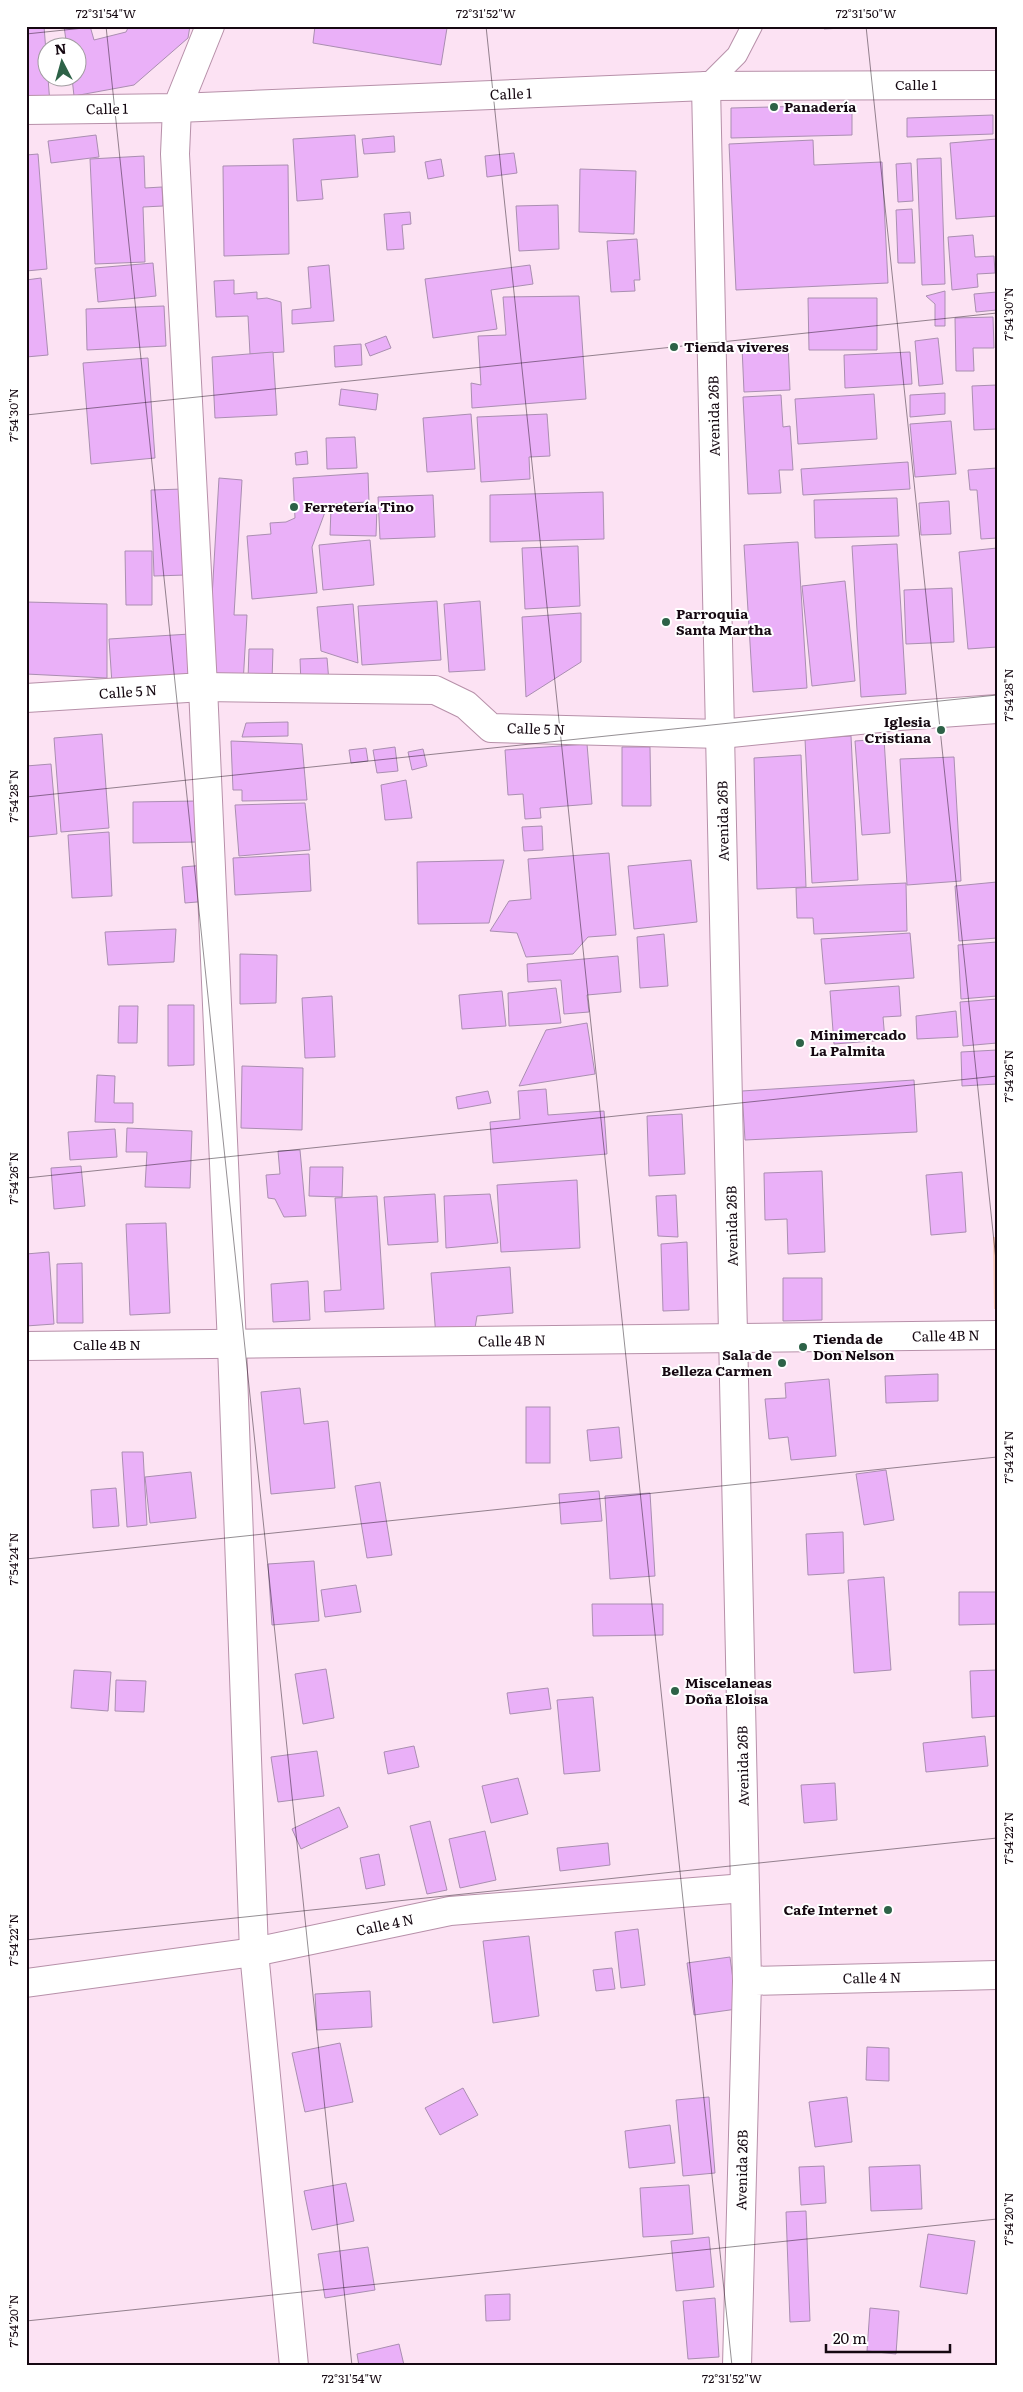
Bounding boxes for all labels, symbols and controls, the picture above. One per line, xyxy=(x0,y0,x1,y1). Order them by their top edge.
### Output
text: 72°31'54"W xyxy=(76,4,136,22)
text: 72°31'52"W xyxy=(456,4,516,22)
text: 72°31'50"W xyxy=(836,4,896,22)
text: N xyxy=(54,37,68,59)
north arrow xyxy=(38,38,88,88)
street label: Calle 1 xyxy=(895,74,937,94)
street label: Calle 1 xyxy=(490,82,533,104)
place label: Panadería xyxy=(784,96,857,116)
street label: Calle 1 xyxy=(86,98,129,118)
marker: Panadería xyxy=(768,101,780,113)
text: 7°54'30"N xyxy=(999,287,1017,341)
place label: Tienda viveres xyxy=(684,336,789,356)
marker: Tienda viveres xyxy=(668,341,680,353)
street label: Avenida 26B xyxy=(702,375,724,457)
text: 7°54'30"N xyxy=(4,388,22,442)
place label: Ferretería Tino xyxy=(304,496,414,516)
marker: Ferretería Tino xyxy=(288,501,300,513)
place label: Parroquia Santa Martha xyxy=(676,603,773,639)
marker: Parroquia Santa Martha xyxy=(660,616,672,628)
text: 7°54'28"N xyxy=(999,669,1017,721)
street label: Calle 5 N xyxy=(98,679,158,703)
place label: Iglesia Cristiana xyxy=(865,711,932,747)
street label: Calle 5 N xyxy=(507,717,565,739)
marker: Iglesia Cristiana xyxy=(935,724,947,736)
text: 7°54'28"N xyxy=(4,770,22,822)
street label: Avenida 26B xyxy=(711,780,733,862)
place label: Minimercado La Palmita xyxy=(810,1024,907,1060)
marker: Minimercado La Palmita xyxy=(794,1037,806,1049)
text: 7°54'26"N xyxy=(999,1050,1017,1102)
text: 7°54'26"N xyxy=(4,1152,22,1204)
street label: Avenida 26B xyxy=(720,1185,742,1267)
street label: Calle 4B N xyxy=(912,1324,980,1346)
place label: Tienda de Don Nelson xyxy=(813,1328,895,1364)
street label: Calle 4B N xyxy=(478,1329,546,1351)
street label: Calle 4B N xyxy=(73,1334,141,1354)
marker: Tienda de Don Nelson xyxy=(797,1341,809,1353)
place label: Sala de Belleza Carmen xyxy=(662,1344,772,1380)
marker: Sala de Belleza Carmen xyxy=(776,1357,788,1369)
text: 7°54'24"N xyxy=(999,1431,1017,1483)
text: 7°54'24"N xyxy=(4,1533,22,1585)
place label: Miscelaneas Doña Eloisa xyxy=(685,1672,772,1708)
marker: Miscelaneas Doña Eloisa xyxy=(669,1685,681,1697)
street label: Avenida 26B xyxy=(731,1725,753,1807)
text: 7°54'22"N xyxy=(999,1812,1017,1864)
place label: Cafe Internet xyxy=(783,1899,879,1919)
marker: Cafe Internet xyxy=(882,1904,894,1916)
street label: Calle 4 N xyxy=(354,1908,416,1940)
text: 7°54'22"N xyxy=(4,1914,22,1966)
street label: Calle 4 N xyxy=(842,1966,902,1988)
street label: Avenida 26B xyxy=(730,2129,752,2211)
text: 7°54'20"N xyxy=(999,2192,1017,2246)
text: 7°54'20"N xyxy=(4,2294,22,2348)
scale bar xyxy=(826,2322,949,2354)
text: 20 m xyxy=(833,2326,867,2349)
text: 72°31'54"W xyxy=(322,2369,382,2387)
text: 72°31'52"W xyxy=(702,2369,762,2387)

